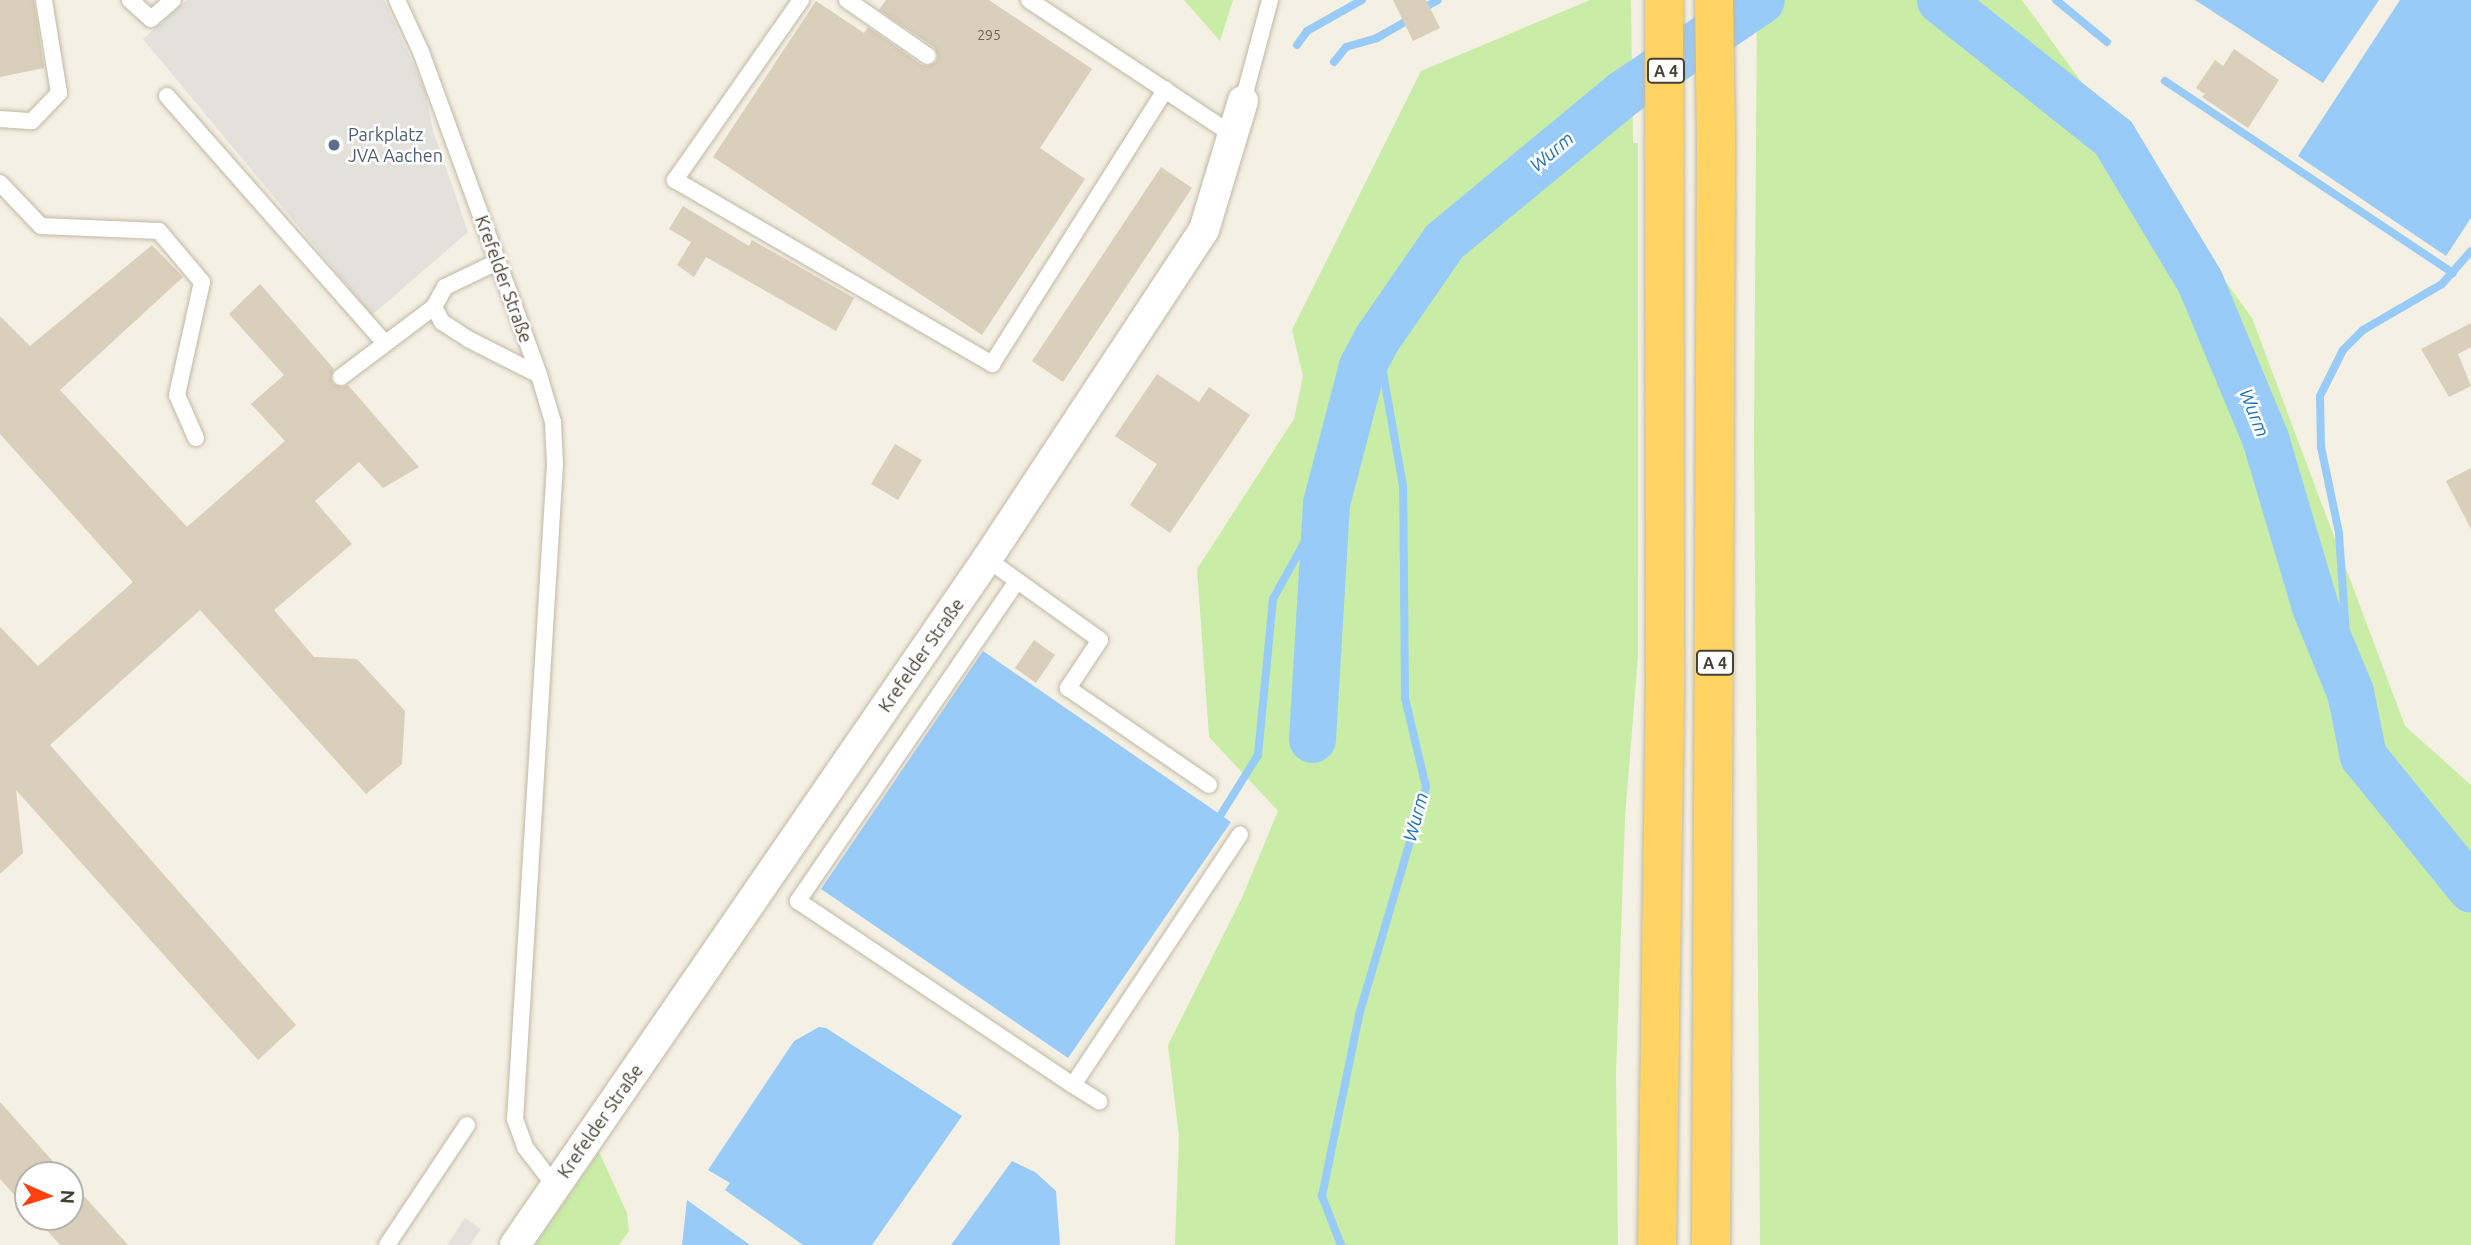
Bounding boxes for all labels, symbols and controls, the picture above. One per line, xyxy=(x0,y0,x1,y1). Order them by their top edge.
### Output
house number: 295 xyxy=(977,27,1001,43)
road number: A 4 xyxy=(1647,58,1685,83)
place label: Parkplatz JVA Aachen xyxy=(348,124,443,166)
water label: Wurm xyxy=(1525,127,1579,177)
marker: Parkplatz JVA Aachen xyxy=(326,137,342,153)
street label: Krefelder Straße xyxy=(471,212,537,346)
water label: Wurm xyxy=(2234,385,2274,441)
street label: Krefelder Straße xyxy=(874,594,968,716)
road number: A 4 xyxy=(1696,650,1734,676)
water label: Wurm xyxy=(1399,790,1433,844)
street label: Krefelder Straße xyxy=(553,1060,647,1182)
north arrow xyxy=(14,1161,84,1231)
text: N xyxy=(57,1189,79,1205)

